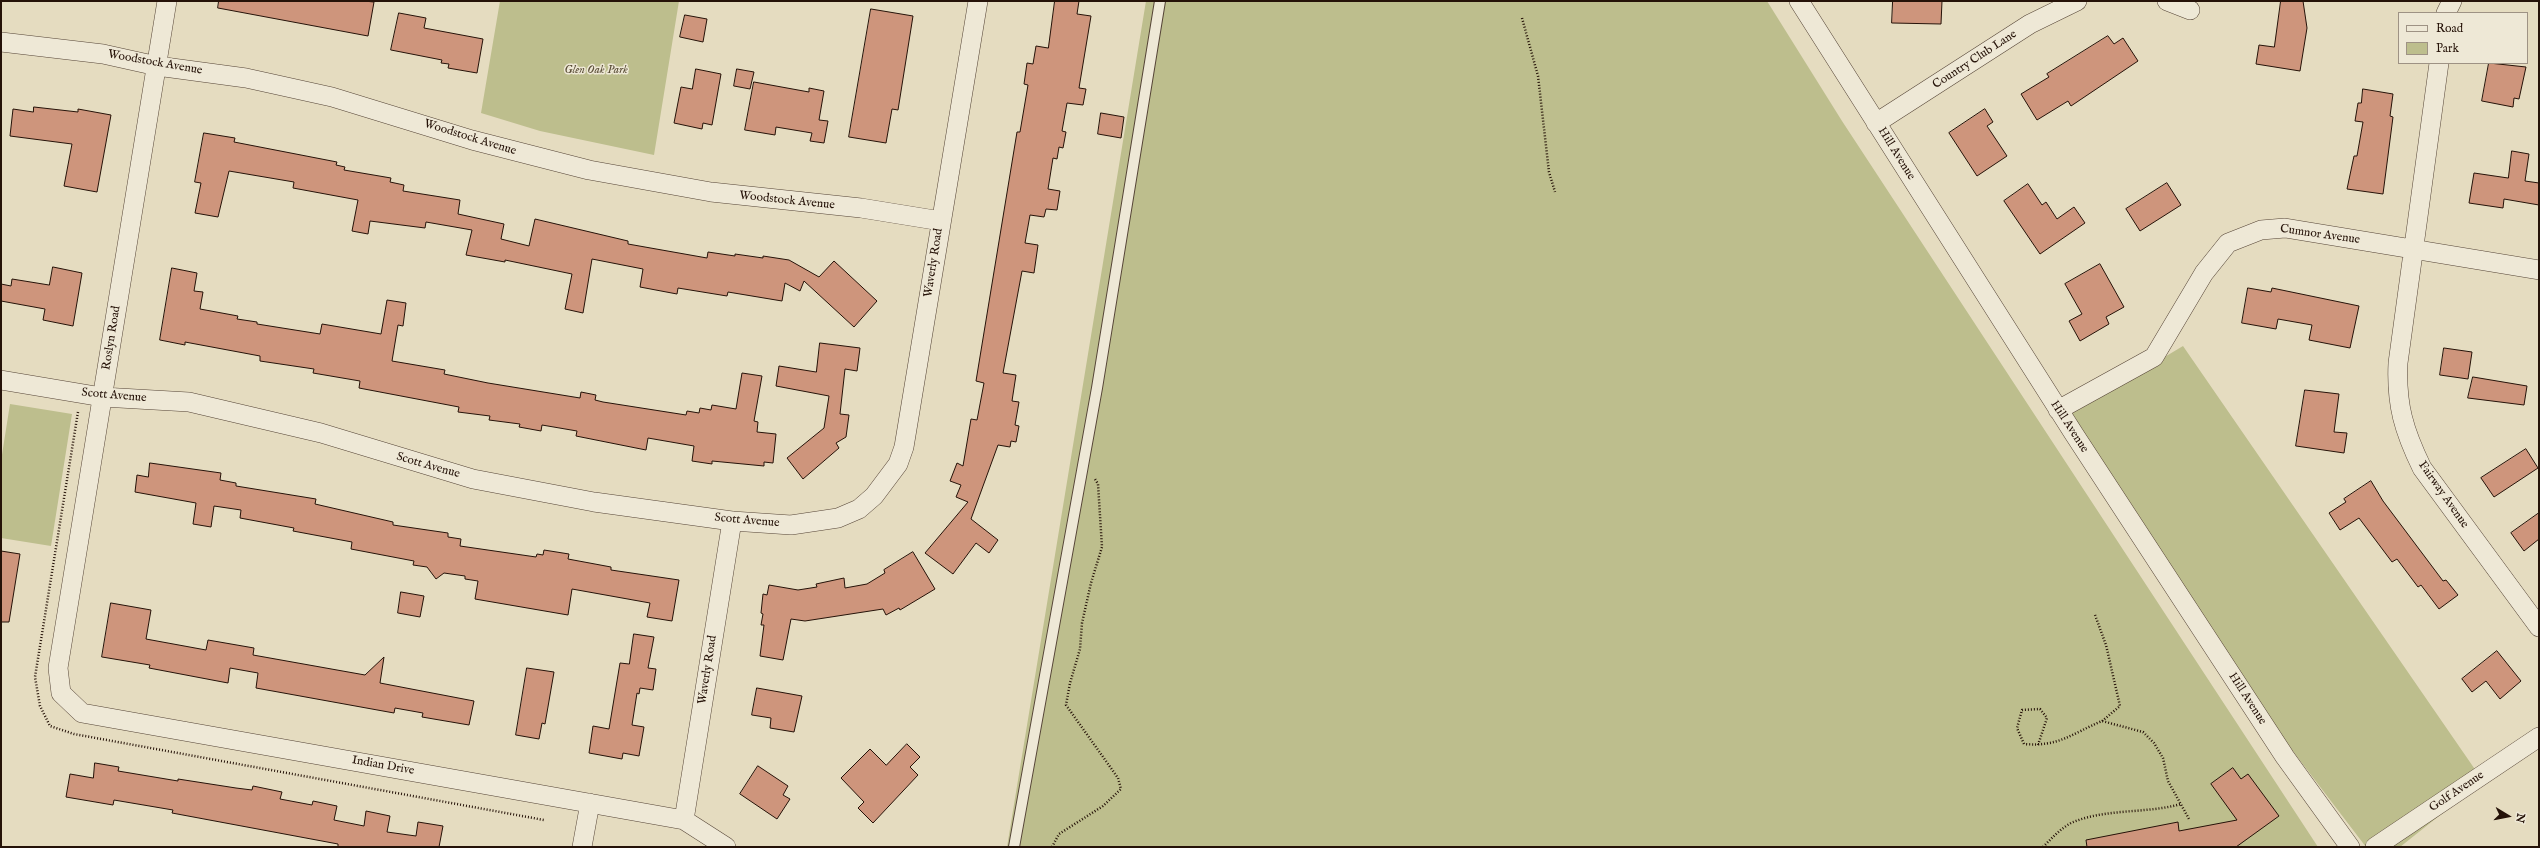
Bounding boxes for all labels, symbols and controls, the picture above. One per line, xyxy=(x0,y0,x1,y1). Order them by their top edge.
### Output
legend xyxy=(2398,12,2528,64)
text: Road xyxy=(2436,21,2463,36)
street label: Country Club Lane xyxy=(1930,27,2020,93)
text: Park xyxy=(2436,41,2459,56)
street label: Woodstock Avenue xyxy=(107,48,203,78)
park label: Glen Oak Park xyxy=(564,64,628,78)
street label: Woodstock Avenue xyxy=(422,117,518,159)
street label: Hill Avenue xyxy=(1874,125,1918,183)
street label: Woodstock Avenue xyxy=(739,189,835,213)
street label: Cumnor Avenue xyxy=(2279,222,2361,248)
street label: Waverly Road xyxy=(921,227,947,299)
street label: Roslyn Road xyxy=(100,305,124,371)
street label: Scott Avenue xyxy=(81,386,147,406)
street label: Hill Avenue xyxy=(2047,398,2091,456)
street label: Scott Avenue xyxy=(395,450,461,482)
street label: Fairway Avenue xyxy=(2415,459,2471,531)
street label: Scott Avenue xyxy=(714,511,780,531)
street label: Waverly Road xyxy=(695,634,721,706)
street label: Hill Avenue xyxy=(2225,670,2269,728)
street label: Indian Drive xyxy=(351,753,415,779)
street label: Golf Avenue xyxy=(2427,768,2487,816)
north arrow xyxy=(2488,796,2528,836)
text: N xyxy=(2512,812,2528,824)

